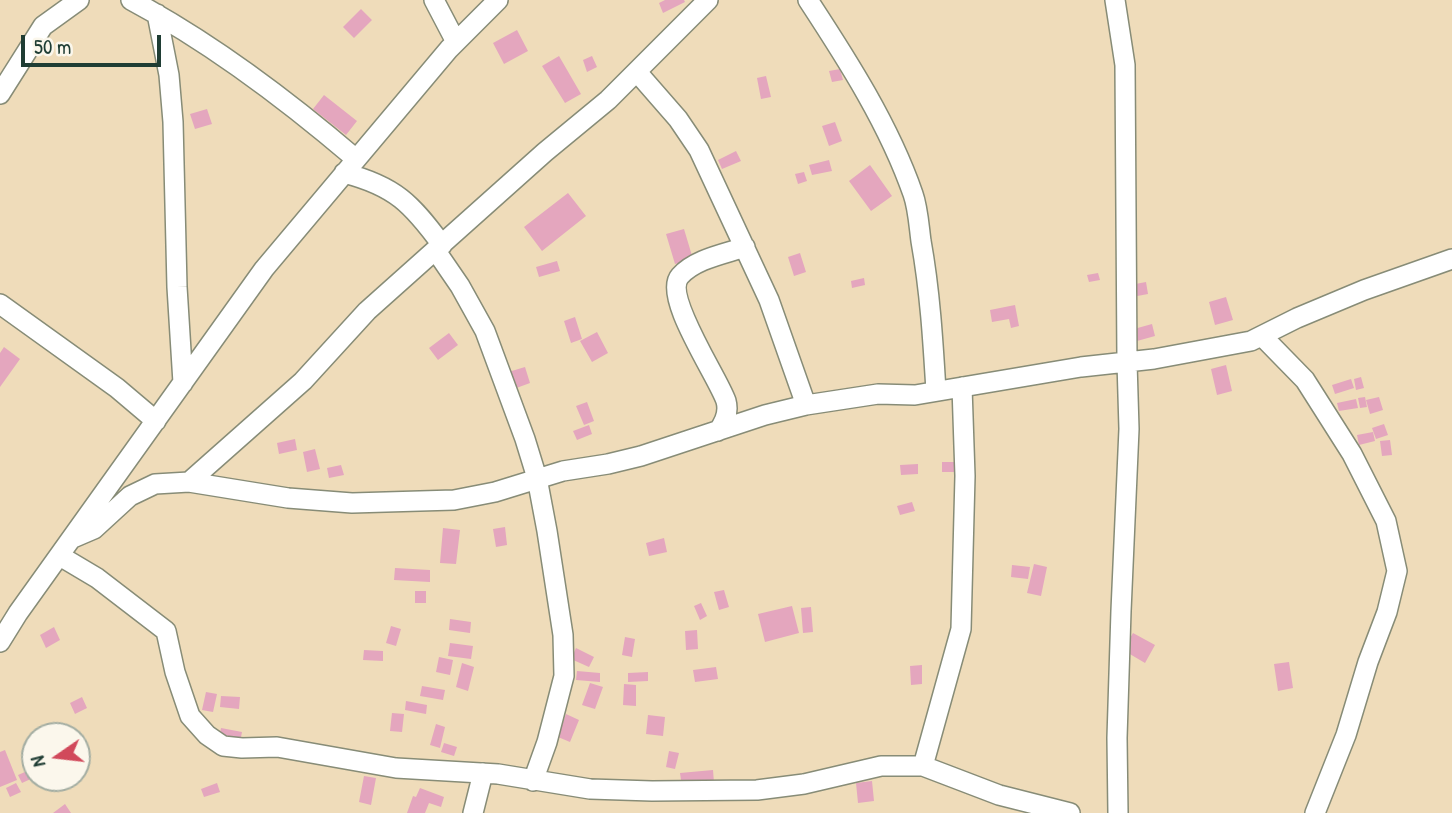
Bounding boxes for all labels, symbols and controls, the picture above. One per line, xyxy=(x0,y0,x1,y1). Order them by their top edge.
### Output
scale bar xyxy=(24,21,164,65)
text: 50 m xyxy=(34,32,71,61)
north arrow xyxy=(21,722,91,792)
text: N xyxy=(24,754,51,770)

